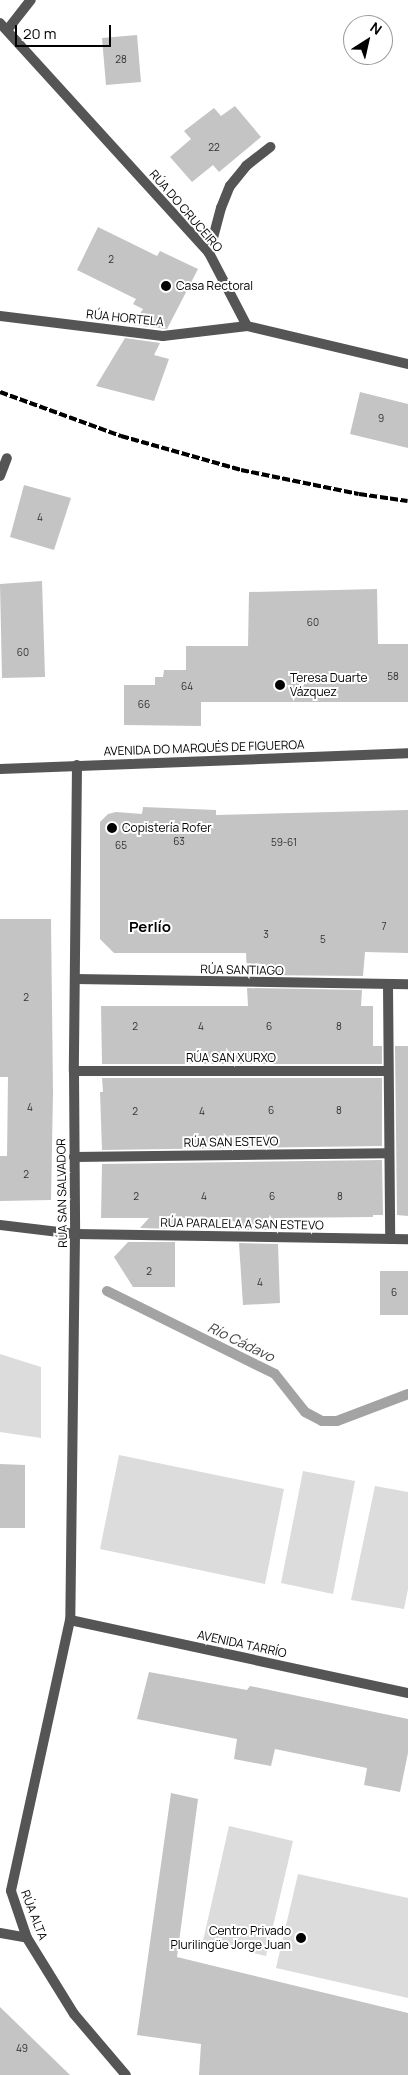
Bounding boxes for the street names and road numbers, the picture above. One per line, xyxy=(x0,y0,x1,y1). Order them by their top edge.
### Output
street label: RÚA DO CRUCEIRO xyxy=(147,167,225,255)
street label: RÚA HORTELA xyxy=(86,307,164,329)
street label: AVENIDA DO MARQUÉS DE FIGUEROA xyxy=(103,737,305,759)
street label: RÚA SANTIAGO xyxy=(200,962,284,978)
street label: RÚA SAN XURXO xyxy=(186,1051,276,1065)
street label: RÚA SAN ESTEVO xyxy=(183,1134,279,1150)
street label: RÚA SAN SALVADOR xyxy=(54,1138,70,1248)
street label: RÚA PARALELA A SAN ESTEVO xyxy=(160,1215,324,1233)
street label: AVENIDA TARRÍO xyxy=(196,1628,288,1660)
street label: RÚA ALTA xyxy=(18,1888,50,1942)

